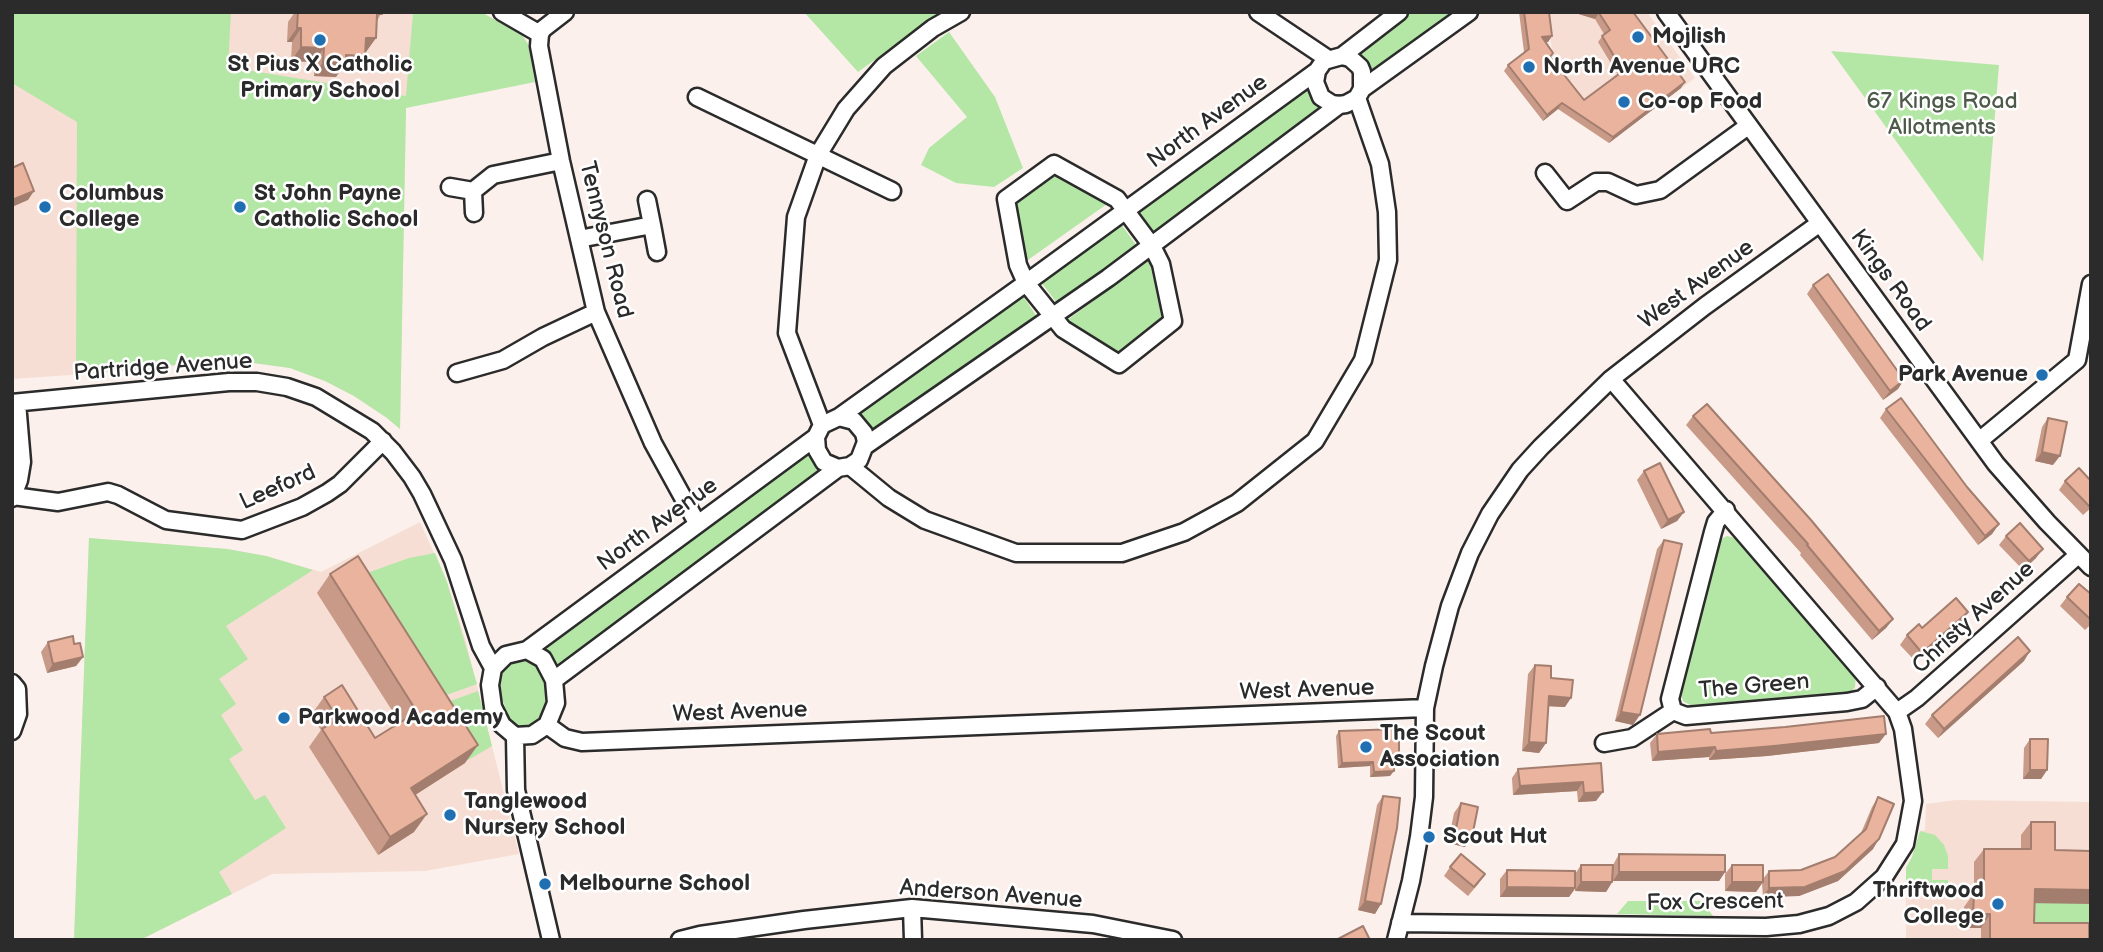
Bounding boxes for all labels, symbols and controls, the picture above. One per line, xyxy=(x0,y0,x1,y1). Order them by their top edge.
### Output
place label: Mojlish xyxy=(1652,23,1726,51)
marker: Mojlish xyxy=(1630,29,1646,45)
marker: St Pius X Catholic Primary School xyxy=(312,32,328,48)
place label: St Pius X Catholic Primary School xyxy=(227,51,413,105)
place label: North Avenue URC xyxy=(1543,53,1740,81)
marker: North Avenue URC xyxy=(1521,59,1537,75)
street label: North Avenue xyxy=(1142,69,1274,175)
place label: Co-op Food xyxy=(1638,88,1762,116)
park label: 67 Kings Road Allotments xyxy=(1866,88,2018,142)
marker: Co-op Food xyxy=(1616,94,1632,110)
street label: Tennyson Road xyxy=(572,159,638,321)
place label: Columbus College xyxy=(59,180,164,234)
place label: St John Payne Catholic School xyxy=(254,180,418,234)
marker: Columbus College xyxy=(37,199,53,215)
marker: St John Payne Catholic School xyxy=(232,199,248,215)
street label: Kings Road xyxy=(1844,224,1936,338)
street label: West Avenue xyxy=(1634,234,1760,336)
street label: Partridge Avenue xyxy=(73,348,253,388)
place label: Park Avenue xyxy=(1898,361,2028,389)
marker: Park Avenue xyxy=(2034,367,2050,383)
street label: Leeford xyxy=(236,459,320,517)
street label: North Avenue xyxy=(592,472,724,578)
street label: Christy Avenue xyxy=(1907,556,2041,680)
street label: The Green xyxy=(1697,668,1811,706)
street label: West Avenue xyxy=(1239,675,1375,707)
street label: West Avenue xyxy=(672,697,808,729)
place label: Parkwood Academy xyxy=(298,704,503,732)
marker: Parkwood Academy xyxy=(276,710,292,726)
place label: The Scout Association xyxy=(1380,720,1500,774)
marker: The Scout Association xyxy=(1358,739,1374,755)
place label: Tanglewood Nursery School xyxy=(464,788,625,842)
marker: Tanglewood Nursery School xyxy=(442,807,458,823)
place label: Scout Hut xyxy=(1443,823,1547,851)
marker: Scout Hut xyxy=(1421,829,1437,845)
place label: Melbourne School xyxy=(559,870,750,898)
street label: Anderson Avenue xyxy=(899,875,1083,915)
marker: Melbourne School xyxy=(537,876,553,892)
place label: Thriftwood College xyxy=(1873,877,1984,931)
street label: Fox Crescent xyxy=(1646,888,1784,918)
marker: Thriftwood College xyxy=(1990,896,2006,912)

